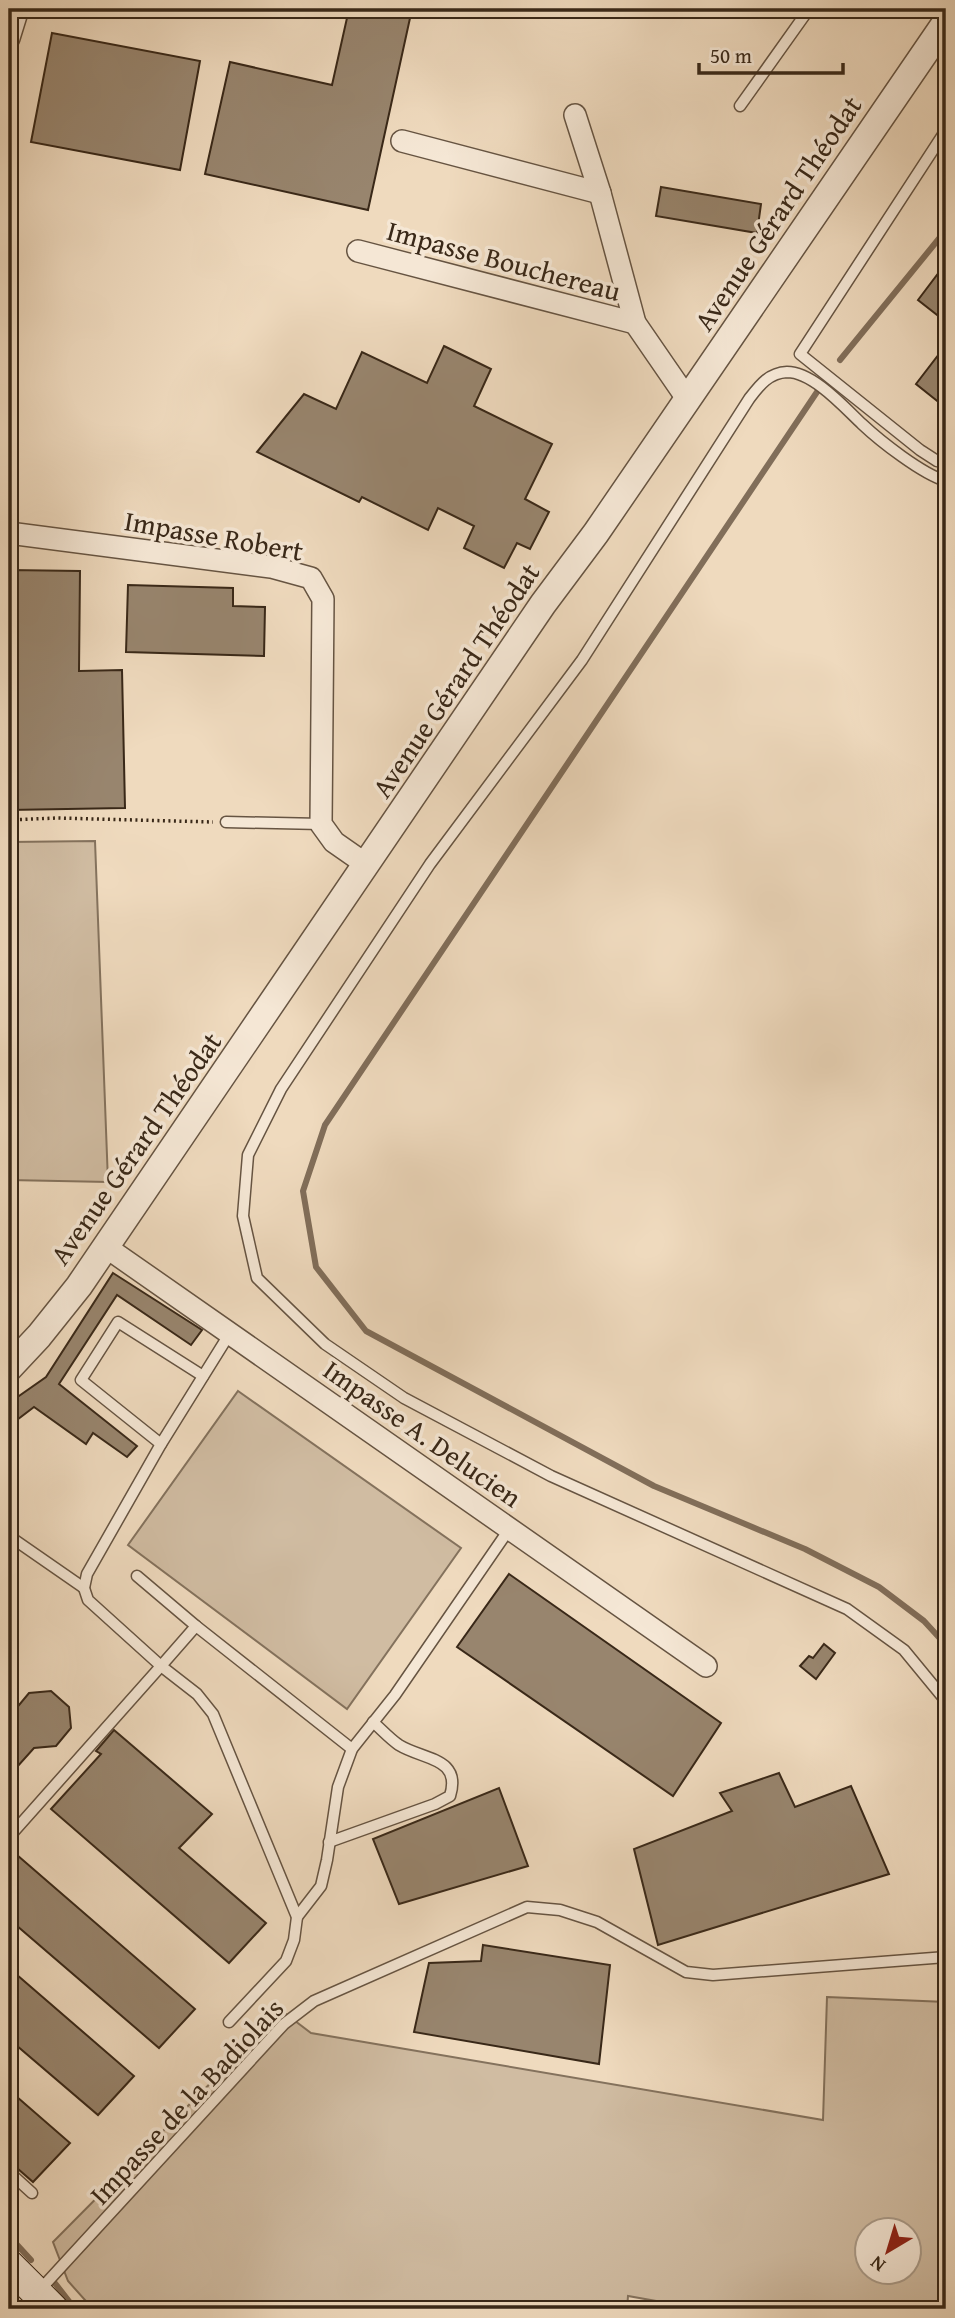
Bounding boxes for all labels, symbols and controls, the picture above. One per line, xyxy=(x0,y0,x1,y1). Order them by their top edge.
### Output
scale bar xyxy=(699,32,843,76)
text: 50 m xyxy=(710,40,752,71)
street label: Avenue Gérard Théodat xyxy=(683,87,871,339)
street label: Impasse Bouchereau xyxy=(383,209,625,311)
street label: Impasse Robert xyxy=(121,499,307,571)
street label: Avenue Gérard Théodat xyxy=(361,554,549,806)
street label: Avenue Gérard Théodat xyxy=(39,1023,231,1273)
street label: Impasse A. Delucien xyxy=(316,1349,531,1517)
street label: Impasse de la Badiolais xyxy=(79,1989,293,2213)
north arrow xyxy=(853,2216,923,2286)
text: N xyxy=(864,2249,891,2279)

